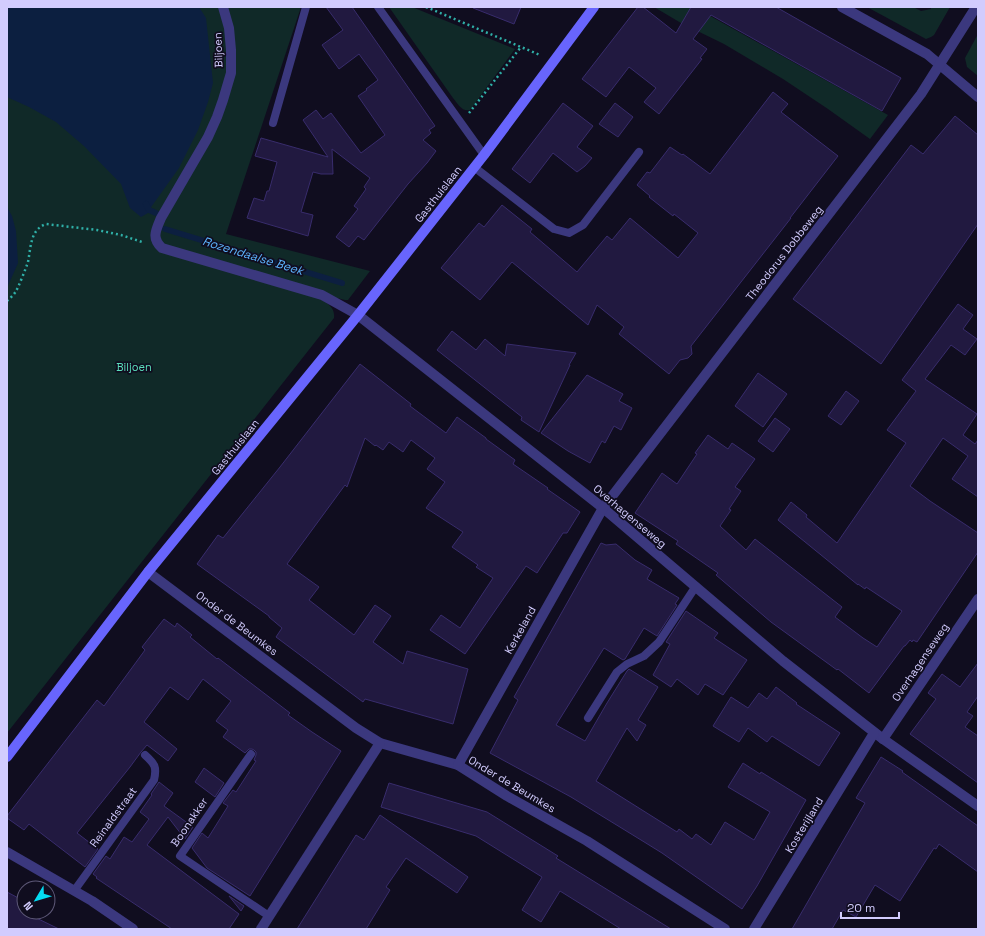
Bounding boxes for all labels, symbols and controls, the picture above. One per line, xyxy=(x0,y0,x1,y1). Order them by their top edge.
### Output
street label: Biljoen xyxy=(210,32,226,68)
street label: Gasthuislaan xyxy=(411,163,465,225)
street label: Theodorus Dobbeweg xyxy=(743,203,825,303)
water label: Rozendaalse Beek xyxy=(201,233,307,279)
park label: Biljoen xyxy=(116,360,152,374)
street label: Gasthuislaan xyxy=(208,416,262,478)
street label: Overhagenseweg xyxy=(590,481,670,551)
street label: Onder de Beumkes xyxy=(193,588,281,659)
street label: Kerkeland xyxy=(501,604,539,656)
street label: Overhagenseweg xyxy=(889,620,951,704)
street label: Onder de Beumkes xyxy=(466,753,558,816)
street label: Reinaldstraat xyxy=(86,784,140,850)
street label: Boonakker xyxy=(168,795,210,849)
street label: Kosterijland xyxy=(782,795,826,855)
north arrow xyxy=(16,880,56,920)
scale bar xyxy=(841,894,899,920)
text: N xyxy=(20,899,36,913)
text: 20 m xyxy=(847,900,875,916)

